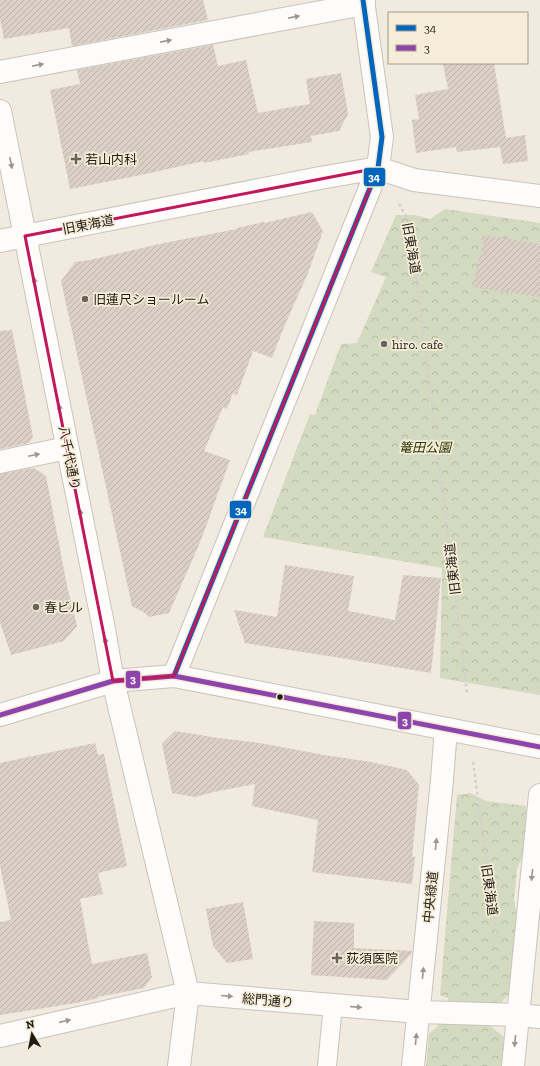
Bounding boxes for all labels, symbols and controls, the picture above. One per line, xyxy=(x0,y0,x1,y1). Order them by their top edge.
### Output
legend xyxy=(388,12,528,64)
one-way arrow xyxy=(288,14,300,20)
text: 34 xyxy=(424,21,437,35)
one-way arrow xyxy=(160,38,172,44)
text: 3 xyxy=(424,41,430,55)
one-way arrow xyxy=(32,62,44,68)
place label: 若山内科 xyxy=(85,152,137,167)
marker: 若山内科 xyxy=(70,153,82,165)
one-way arrow xyxy=(8,157,14,169)
line badge: 34 xyxy=(363,167,386,187)
text: 34 xyxy=(368,171,381,184)
street label: 旧東海道 xyxy=(61,212,115,237)
street label: 旧東海道 xyxy=(400,221,423,275)
one-way arrow xyxy=(31,276,37,289)
place label: 旧蓮尺ショールーム xyxy=(93,292,210,307)
marker: 旧蓮尺ショールーム xyxy=(80,294,90,304)
place label: hiro. cafe xyxy=(392,337,443,352)
marker: hiro. cafe xyxy=(379,339,389,349)
one-way arrow xyxy=(57,404,63,416)
street label: 八千代通り xyxy=(56,425,83,491)
park label: 篭田公園 xyxy=(399,440,453,455)
one-way arrow xyxy=(28,452,40,458)
line badge: 34 xyxy=(229,500,252,519)
text: 34 xyxy=(235,504,248,517)
one-way arrow xyxy=(78,509,84,521)
street label: 旧東海道 xyxy=(442,542,463,596)
place label: 春ビル xyxy=(44,600,83,615)
marker: 春ビル xyxy=(31,602,41,612)
one-way arrow xyxy=(103,637,109,649)
line badge: 3 xyxy=(125,670,141,689)
text: 3 xyxy=(130,673,136,686)
unlabelled marker xyxy=(275,692,285,702)
line badge: 3 xyxy=(397,711,412,730)
text: 3 xyxy=(402,715,408,728)
one-way arrow xyxy=(432,838,439,850)
street label: 旧東海道 xyxy=(478,863,501,917)
one-way arrow xyxy=(529,869,535,881)
street label: 中央緑道 xyxy=(420,870,441,924)
place label: 荻須医院 xyxy=(346,951,398,966)
marker: 荻須医院 xyxy=(331,952,343,964)
one-way arrow xyxy=(420,967,426,979)
street label: 総門通り xyxy=(241,991,295,1010)
one-way arrow xyxy=(221,993,233,1000)
one-way arrow xyxy=(350,1003,362,1010)
north arrow xyxy=(12,1014,52,1054)
text: N xyxy=(25,1017,36,1032)
one-way arrow xyxy=(60,1018,72,1024)
one-way arrow xyxy=(413,1033,419,1045)
one-way arrow xyxy=(512,1035,518,1047)

